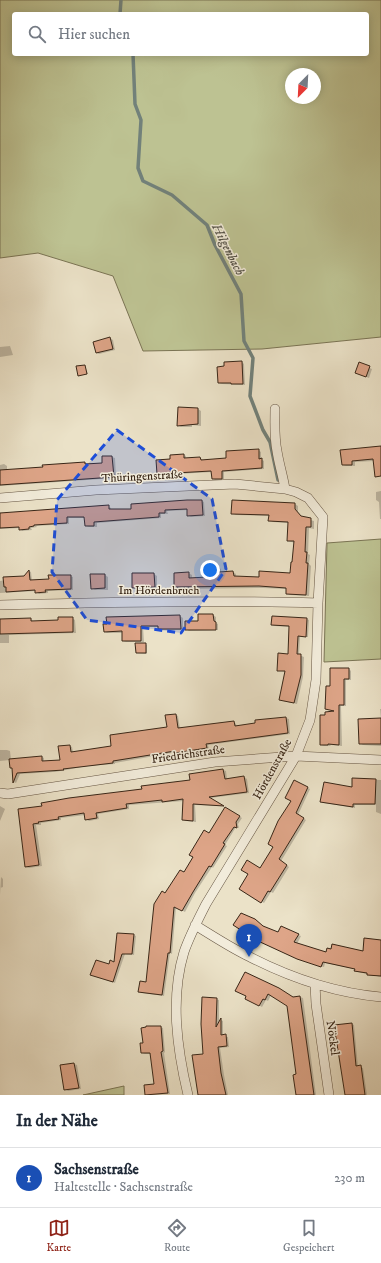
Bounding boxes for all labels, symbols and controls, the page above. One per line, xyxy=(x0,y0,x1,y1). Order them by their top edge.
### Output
search box xyxy=(12,12,369,56)
icon: search xyxy=(26,23,48,45)
text: Hier suchen xyxy=(58,25,130,44)
north arrow xyxy=(285,68,321,104)
water label: Hilgenbach xyxy=(208,220,248,278)
street label: Thüringenstraße xyxy=(101,467,183,486)
your location xyxy=(200,560,220,580)
street label: Im Hördenbruch xyxy=(118,583,200,598)
street label: Hördenstraße xyxy=(250,736,295,802)
street label: Friedrichstraße xyxy=(150,742,226,767)
pin: 1 xyxy=(236,924,262,957)
street label: Nöckel xyxy=(323,1020,342,1057)
text: In der Nähe xyxy=(16,1110,98,1132)
text: Sachsenstraße xyxy=(54,1160,139,1179)
text: 1 xyxy=(27,1170,31,1186)
text: 230 m xyxy=(334,1170,365,1186)
text: Haltestelle · Sachsenstraße xyxy=(54,1179,193,1195)
tab: Karte xyxy=(46,1217,71,1255)
tab: Route xyxy=(164,1217,190,1255)
tab: Gespeichert xyxy=(283,1217,335,1255)

